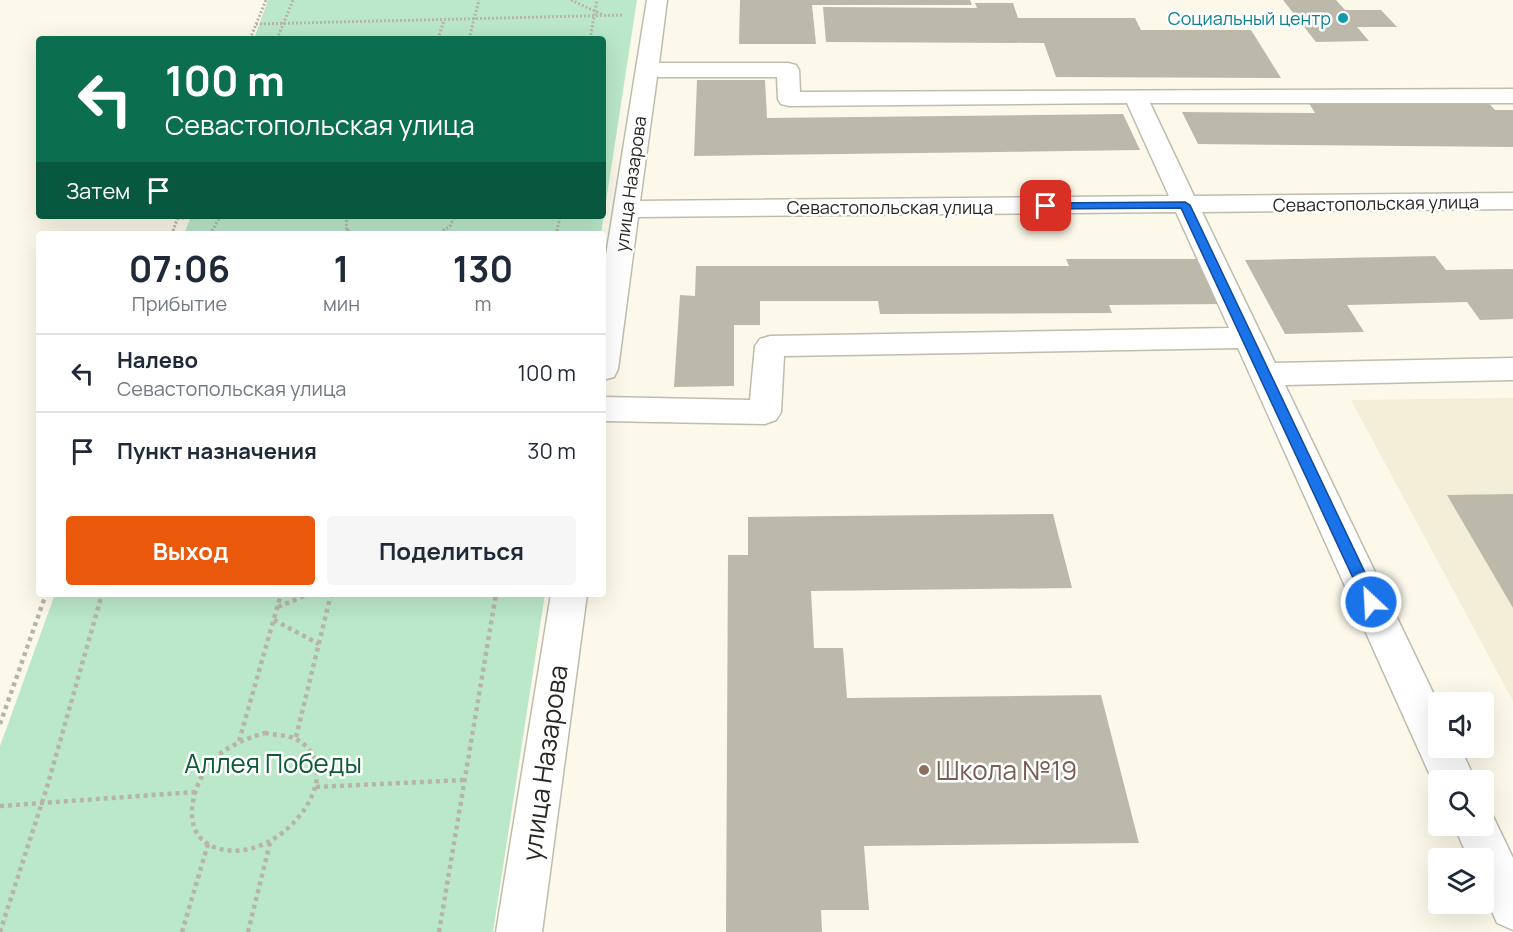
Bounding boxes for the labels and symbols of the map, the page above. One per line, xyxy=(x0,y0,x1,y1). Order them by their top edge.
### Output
place label: Социальный центр xyxy=(1168,6,1331,30)
marker: Социальный центр xyxy=(1336,11,1350,25)
street label: улица Назарова xyxy=(609,115,651,253)
pin xyxy=(1020,180,1071,231)
street label: Севастопольская улица xyxy=(1273,189,1479,217)
street label: Севастопольская улица xyxy=(787,195,993,219)
position arrow xyxy=(1339,570,1403,634)
street label: улица Назарова xyxy=(512,663,576,863)
park label: Аллея Победы xyxy=(184,745,362,781)
place label: Школа №19 xyxy=(936,752,1077,788)
marker: Школа №19 xyxy=(917,763,931,777)

